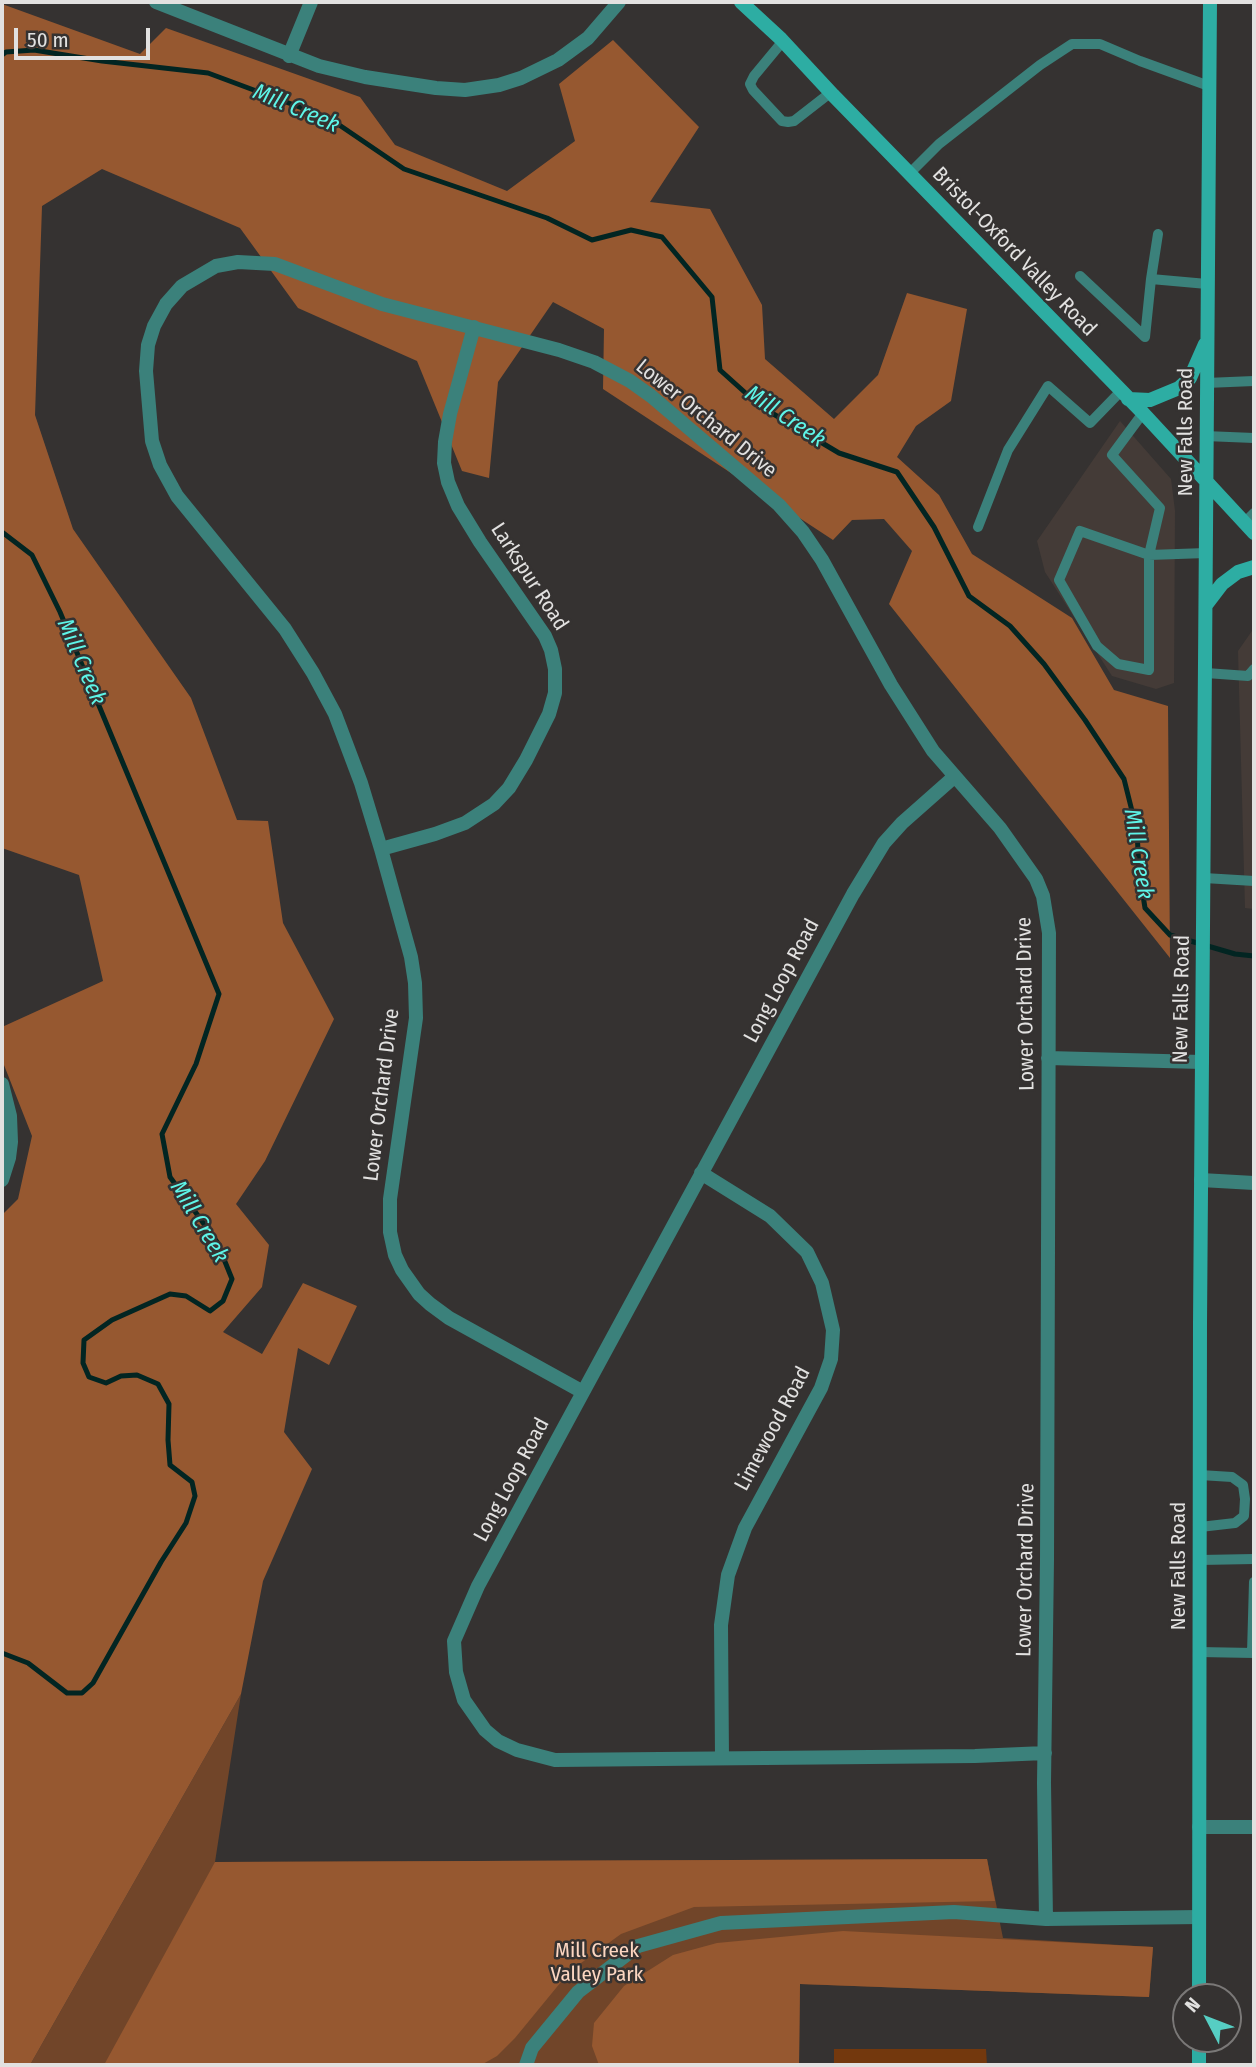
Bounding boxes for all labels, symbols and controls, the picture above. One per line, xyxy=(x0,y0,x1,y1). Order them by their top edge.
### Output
scale bar xyxy=(18,14,154,58)
text: 50 m xyxy=(27,27,69,53)
water label: Mill Creek xyxy=(249,79,343,139)
street label: Bristol-Oxford Valley Road xyxy=(927,162,1101,342)
street label: Lower Orchard Drive xyxy=(630,354,782,484)
street label: New Falls Road xyxy=(1173,368,1199,496)
water label: Mill Creek xyxy=(740,380,830,454)
street label: Larkspur Road xyxy=(485,518,573,636)
water label: Mill Creek xyxy=(51,615,111,709)
water label: Mill Creek xyxy=(1117,807,1159,901)
street label: Long Loop Road xyxy=(739,915,825,1047)
street label: Lower Orchard Drive xyxy=(1012,917,1040,1091)
street label: New Falls Road xyxy=(1168,935,1196,1063)
street label: Lower Orchard Drive xyxy=(359,1007,405,1183)
water label: Mill Creek xyxy=(164,1176,234,1268)
street label: Limewood Road xyxy=(730,1363,816,1495)
street label: Long Loop Road xyxy=(469,1414,555,1546)
street label: Lower Orchard Drive xyxy=(1012,1483,1040,1657)
street label: New Falls Road xyxy=(1166,1502,1192,1630)
park label: Mill Creek Valley Park xyxy=(551,1938,643,1988)
north arrow xyxy=(1172,1983,1242,2053)
text: N xyxy=(1180,1993,1205,2017)

